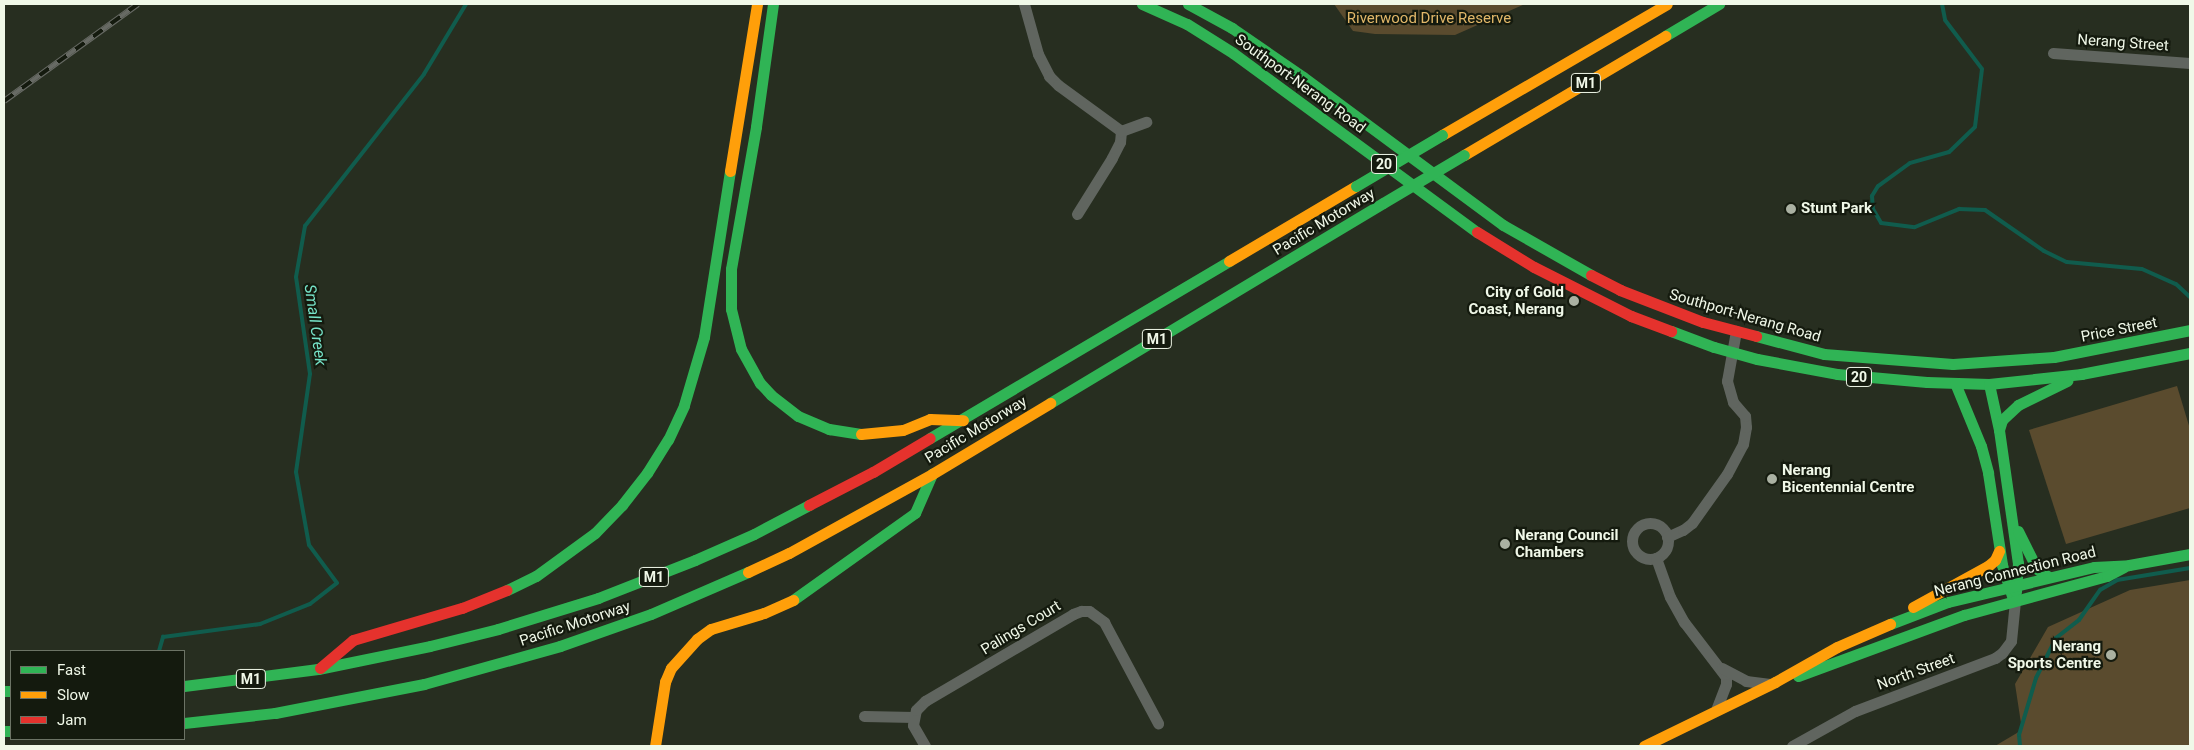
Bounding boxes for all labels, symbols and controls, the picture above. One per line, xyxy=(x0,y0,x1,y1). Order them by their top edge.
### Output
park label: Riverwood Drive Reserve xyxy=(1347,10,1511,28)
street label: Southport-Nerang Road xyxy=(1231,31,1369,137)
street label: Nerang Street xyxy=(2077,31,2169,55)
road number: M1 xyxy=(1570,72,1602,95)
road number: 20 xyxy=(1370,152,1398,175)
street label: Pacific Motorway xyxy=(1270,185,1378,259)
place label: Stunt Park xyxy=(1801,200,1872,218)
marker: Stunt Park xyxy=(1785,203,1797,215)
water label: Small Creek xyxy=(300,283,330,367)
place label: City of Gold Coast, Nerang xyxy=(1469,283,1564,318)
street label: Southport-Nerang Road xyxy=(1667,286,1823,346)
marker: City of Gold Coast, Nerang xyxy=(1568,295,1580,307)
street label: Price Street xyxy=(2079,314,2159,346)
road number: M1 xyxy=(1141,328,1173,350)
road number: 20 xyxy=(1845,366,1873,388)
street label: Pacific Motorway xyxy=(922,393,1030,467)
place label: Nerang Bicentennial Centre xyxy=(1782,461,1914,496)
marker: Nerang Bicentennial Centre xyxy=(1766,473,1778,485)
place label: Nerang Council Chambers xyxy=(1515,526,1619,561)
marker: Nerang Council Chambers xyxy=(1499,538,1511,550)
street label: Nerang Connection Road xyxy=(1932,543,2098,601)
road number: M1 xyxy=(638,566,670,588)
street label: Palings Court xyxy=(978,597,1064,659)
street label: Pacific Motorway xyxy=(517,598,633,650)
place label: Nerang Sports Centre xyxy=(2008,637,2101,672)
marker: Nerang Sports Centre xyxy=(2105,649,2117,661)
legend xyxy=(10,650,185,740)
street label: North Street xyxy=(1875,650,1957,694)
text: Fast xyxy=(57,661,86,679)
road number: M1 xyxy=(235,668,267,691)
text: Slow xyxy=(57,686,89,704)
text: Jam xyxy=(57,711,87,729)

